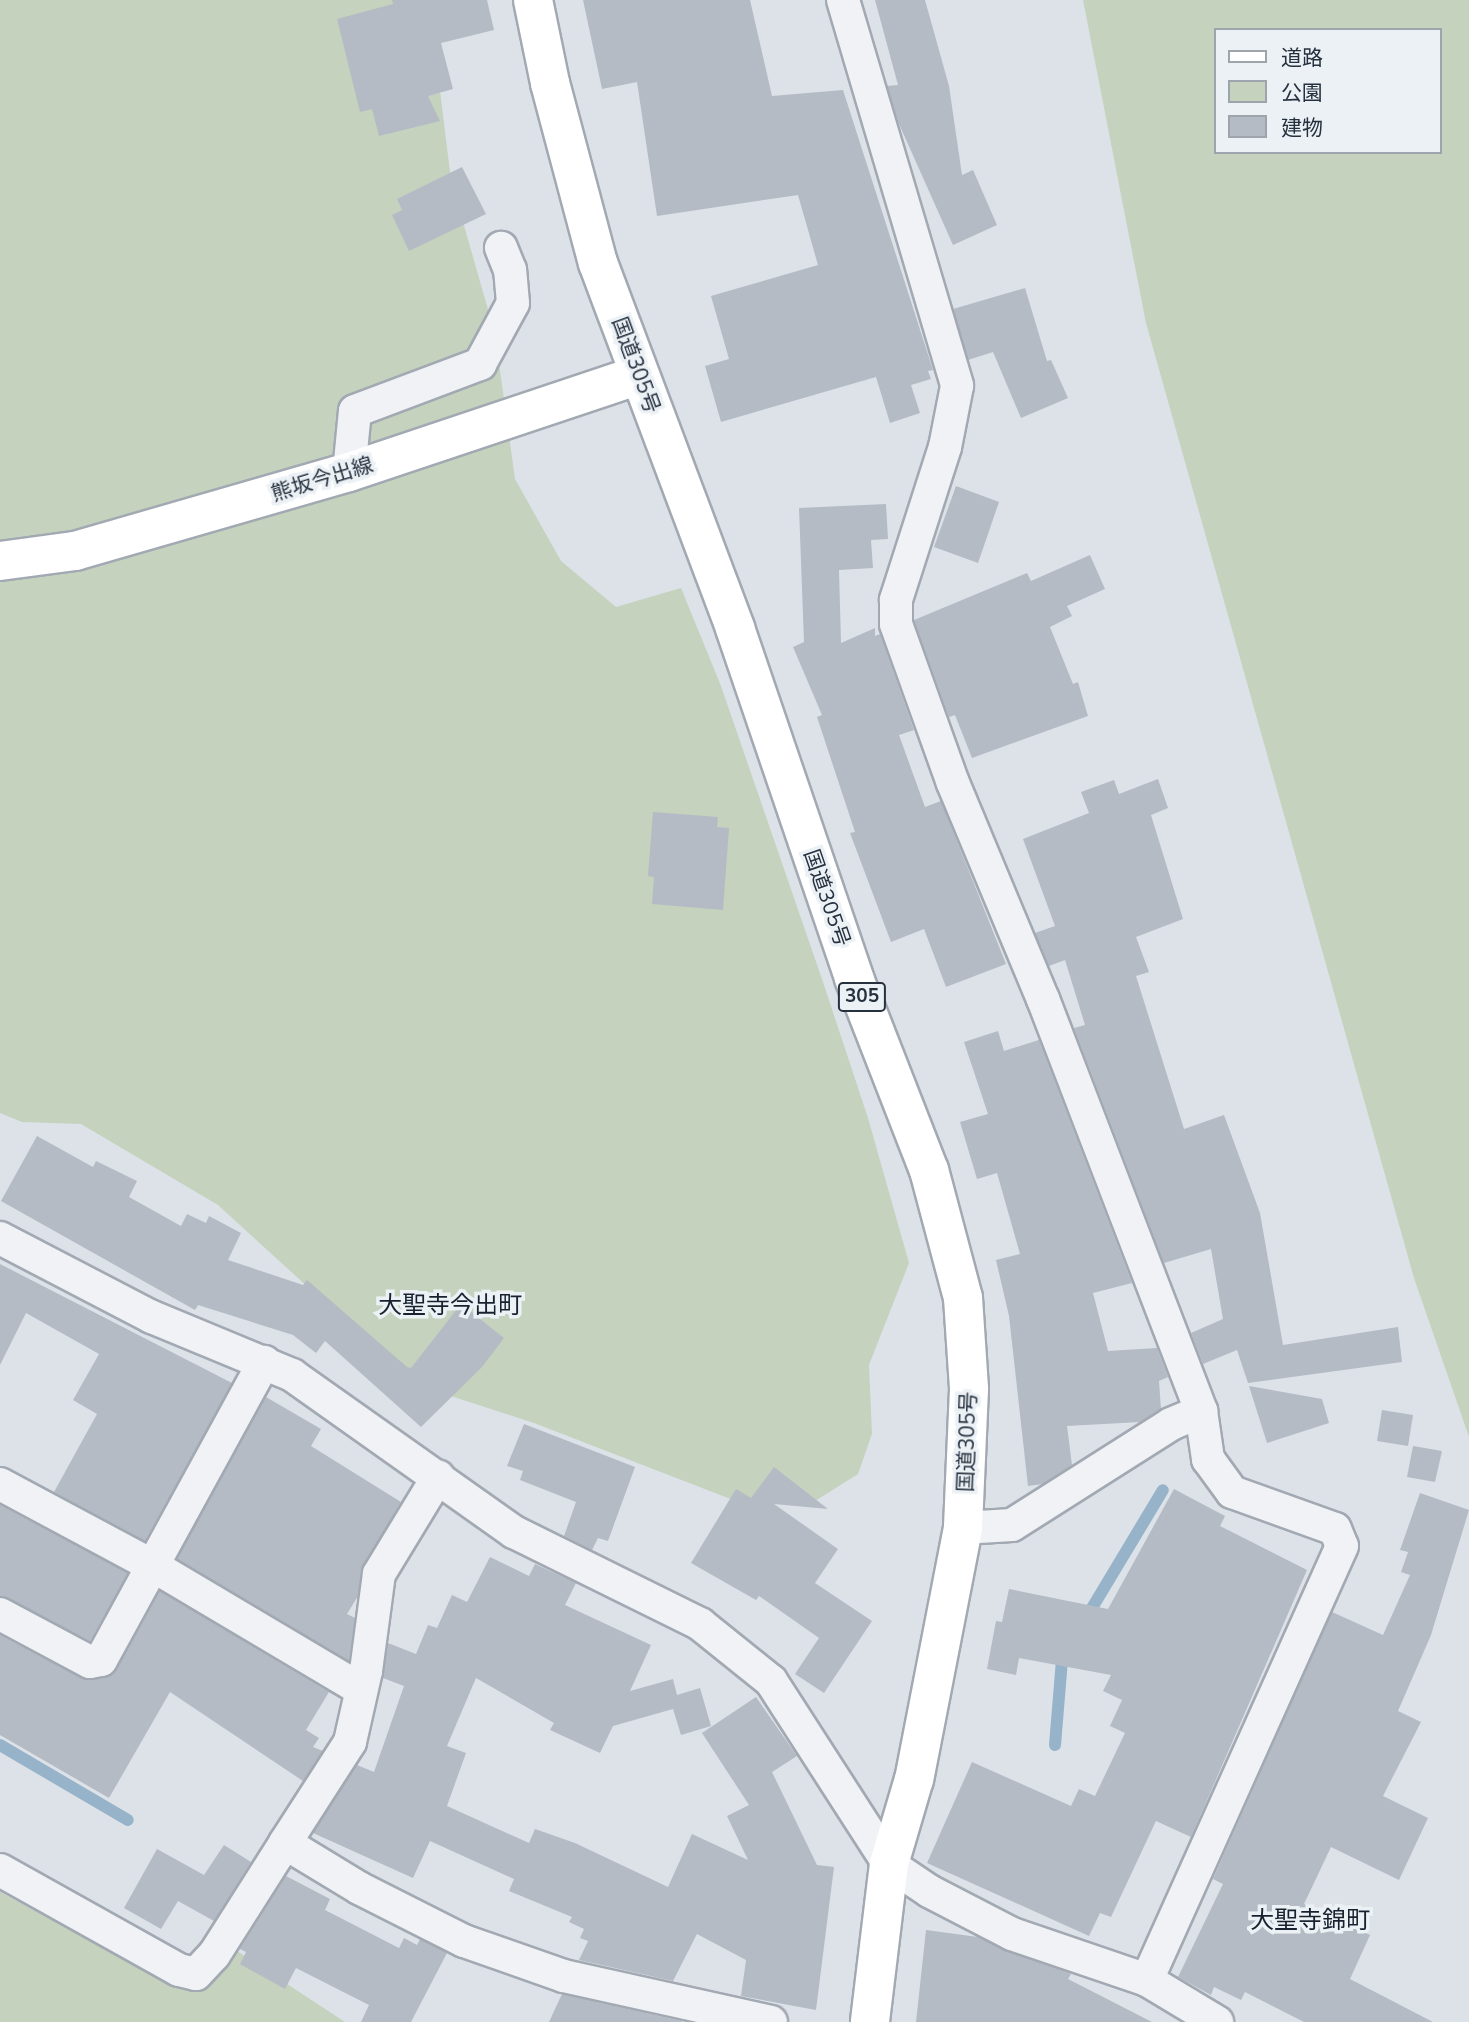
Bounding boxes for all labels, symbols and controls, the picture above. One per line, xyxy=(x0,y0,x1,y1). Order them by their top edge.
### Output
legend xyxy=(1214,28,1441,154)
text: 道路 xyxy=(1281,44,1323,72)
text: 公園 xyxy=(1281,79,1323,107)
text: 建物 xyxy=(1281,114,1323,142)
street label: 国道305号 xyxy=(607,313,665,417)
street label: 熊坂今出線 xyxy=(268,452,376,506)
street label: 国道305号 xyxy=(799,846,855,950)
road number: 305 xyxy=(838,981,886,1012)
district label: 大聖寺今出町 xyxy=(378,1292,522,1320)
street label: 国道305号 xyxy=(953,1391,981,1493)
district label: 大聖寺錦町 xyxy=(1250,1907,1370,1935)

